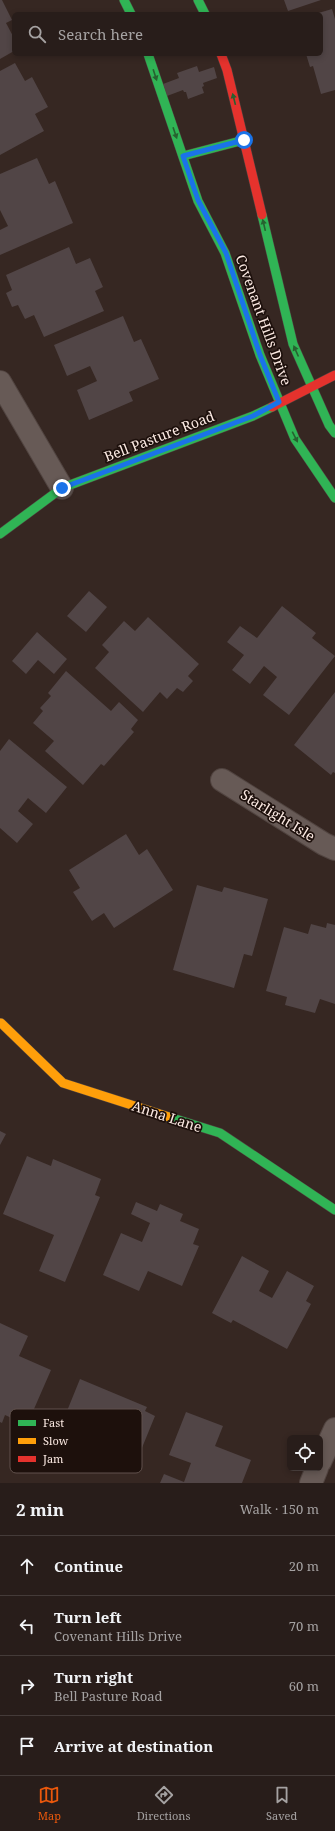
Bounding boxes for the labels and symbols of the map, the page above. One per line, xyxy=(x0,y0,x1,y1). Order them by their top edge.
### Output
one-way arrow xyxy=(152,70,158,82)
one-way arrow xyxy=(230,93,236,105)
one-way arrow xyxy=(172,128,178,140)
route start xyxy=(235,131,253,149)
one-way arrow xyxy=(261,219,267,231)
street label: Covenant Hills Drive xyxy=(232,252,296,388)
one-way arrow xyxy=(293,346,299,357)
street label: Bell Pasture Road xyxy=(101,406,217,466)
one-way arrow xyxy=(291,432,298,443)
route end xyxy=(53,479,71,497)
street label: Starlight Isle xyxy=(237,785,319,845)
street label: Anna Lane xyxy=(130,1096,204,1136)
legend xyxy=(10,1409,142,1473)
text: Fast xyxy=(43,1415,64,1430)
text: Slow xyxy=(43,1433,69,1448)
text: Jam xyxy=(42,1451,64,1466)

